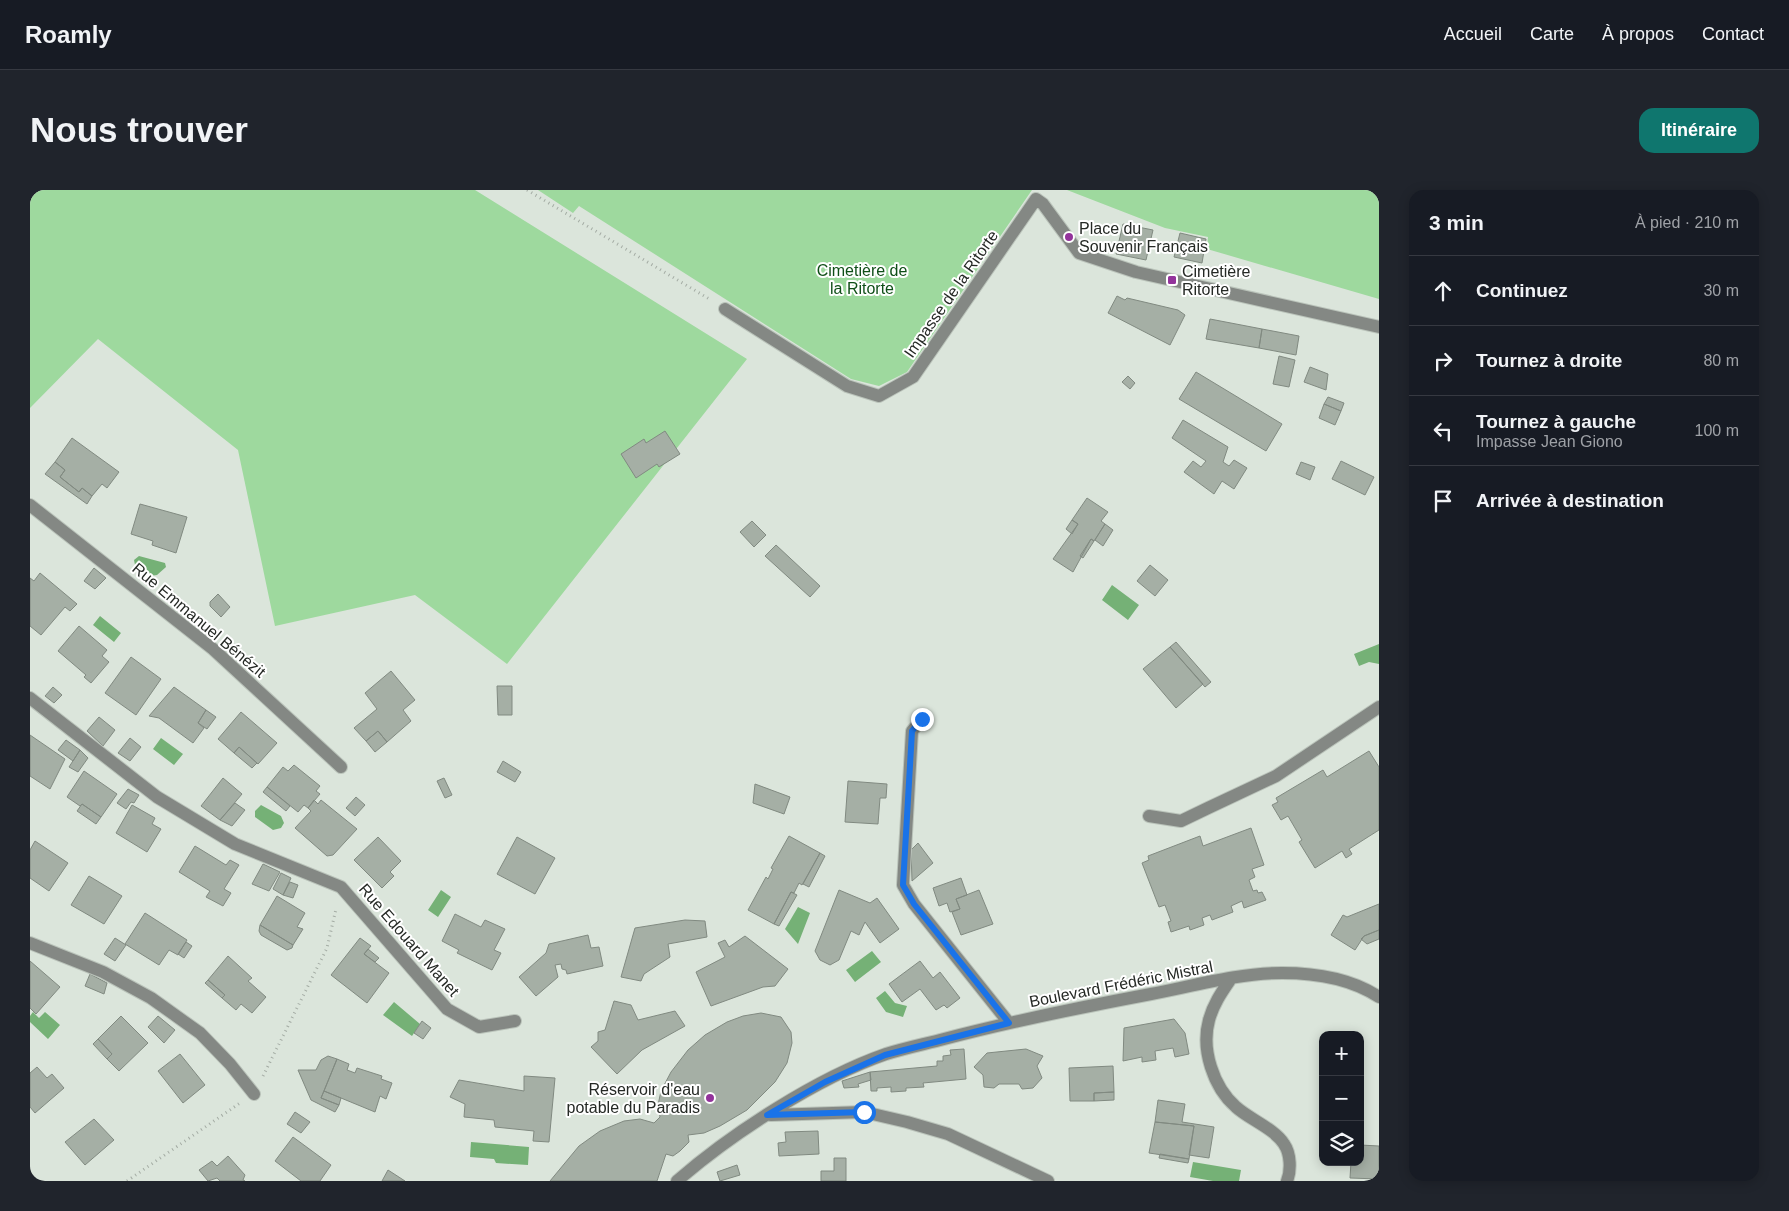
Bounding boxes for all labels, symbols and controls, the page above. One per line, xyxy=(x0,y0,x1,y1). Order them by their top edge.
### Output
text: Roamly xyxy=(25,21,112,48)
text: Accueil xyxy=(1444,24,1502,44)
text: Carte xyxy=(1530,24,1574,44)
text: À propos xyxy=(1602,24,1674,44)
text: Contact xyxy=(1702,24,1764,44)
button: Itinéraire xyxy=(1639,108,1759,153)
text: Nous trouver xyxy=(30,110,248,149)
text: 3 min xyxy=(1429,211,1484,234)
text: À pied · 210 m xyxy=(1635,214,1739,231)
place label: Place du Souvenir Français xyxy=(1079,220,1208,255)
street label: Impasse de la Ritorte xyxy=(901,227,1001,361)
marker: Place du Souvenir Français xyxy=(1063,231,1075,243)
park label: Cimetière de la Ritorte xyxy=(817,262,907,297)
place label: Cimetière Ritorte xyxy=(1182,263,1251,298)
marker: Cimetière Ritorte xyxy=(1166,274,1178,286)
icon: ahead xyxy=(1429,277,1457,305)
text: Continuez xyxy=(1476,280,1568,301)
text: 30 m xyxy=(1703,282,1739,299)
icon: right xyxy=(1429,347,1457,375)
text: Tournez à droite xyxy=(1476,350,1622,371)
text: 80 m xyxy=(1703,352,1739,369)
text: Tournez à gauche xyxy=(1476,411,1636,432)
icon: left xyxy=(1429,417,1457,445)
text: 100 m xyxy=(1695,422,1739,439)
text: Impasse Jean Giono xyxy=(1476,433,1623,450)
icon: arrive xyxy=(1429,487,1457,515)
text: Arrivée à destination xyxy=(1476,490,1664,511)
street label: Rue Emmanuel Bénézit xyxy=(129,559,269,681)
route end xyxy=(911,708,934,731)
street label: Rue Edouard Manet xyxy=(356,880,463,1000)
street label: Boulevard Frédéric Mistral xyxy=(1028,958,1214,1010)
map controls xyxy=(1319,1031,1364,1166)
button: + xyxy=(1319,1031,1364,1076)
button: − xyxy=(1319,1076,1364,1121)
place label: Réservoir d'eau potable du Paradis xyxy=(567,1081,700,1116)
marker: Réservoir d'eau potable du Paradis xyxy=(704,1092,716,1104)
route start xyxy=(853,1101,876,1124)
button: layers xyxy=(1319,1121,1364,1166)

